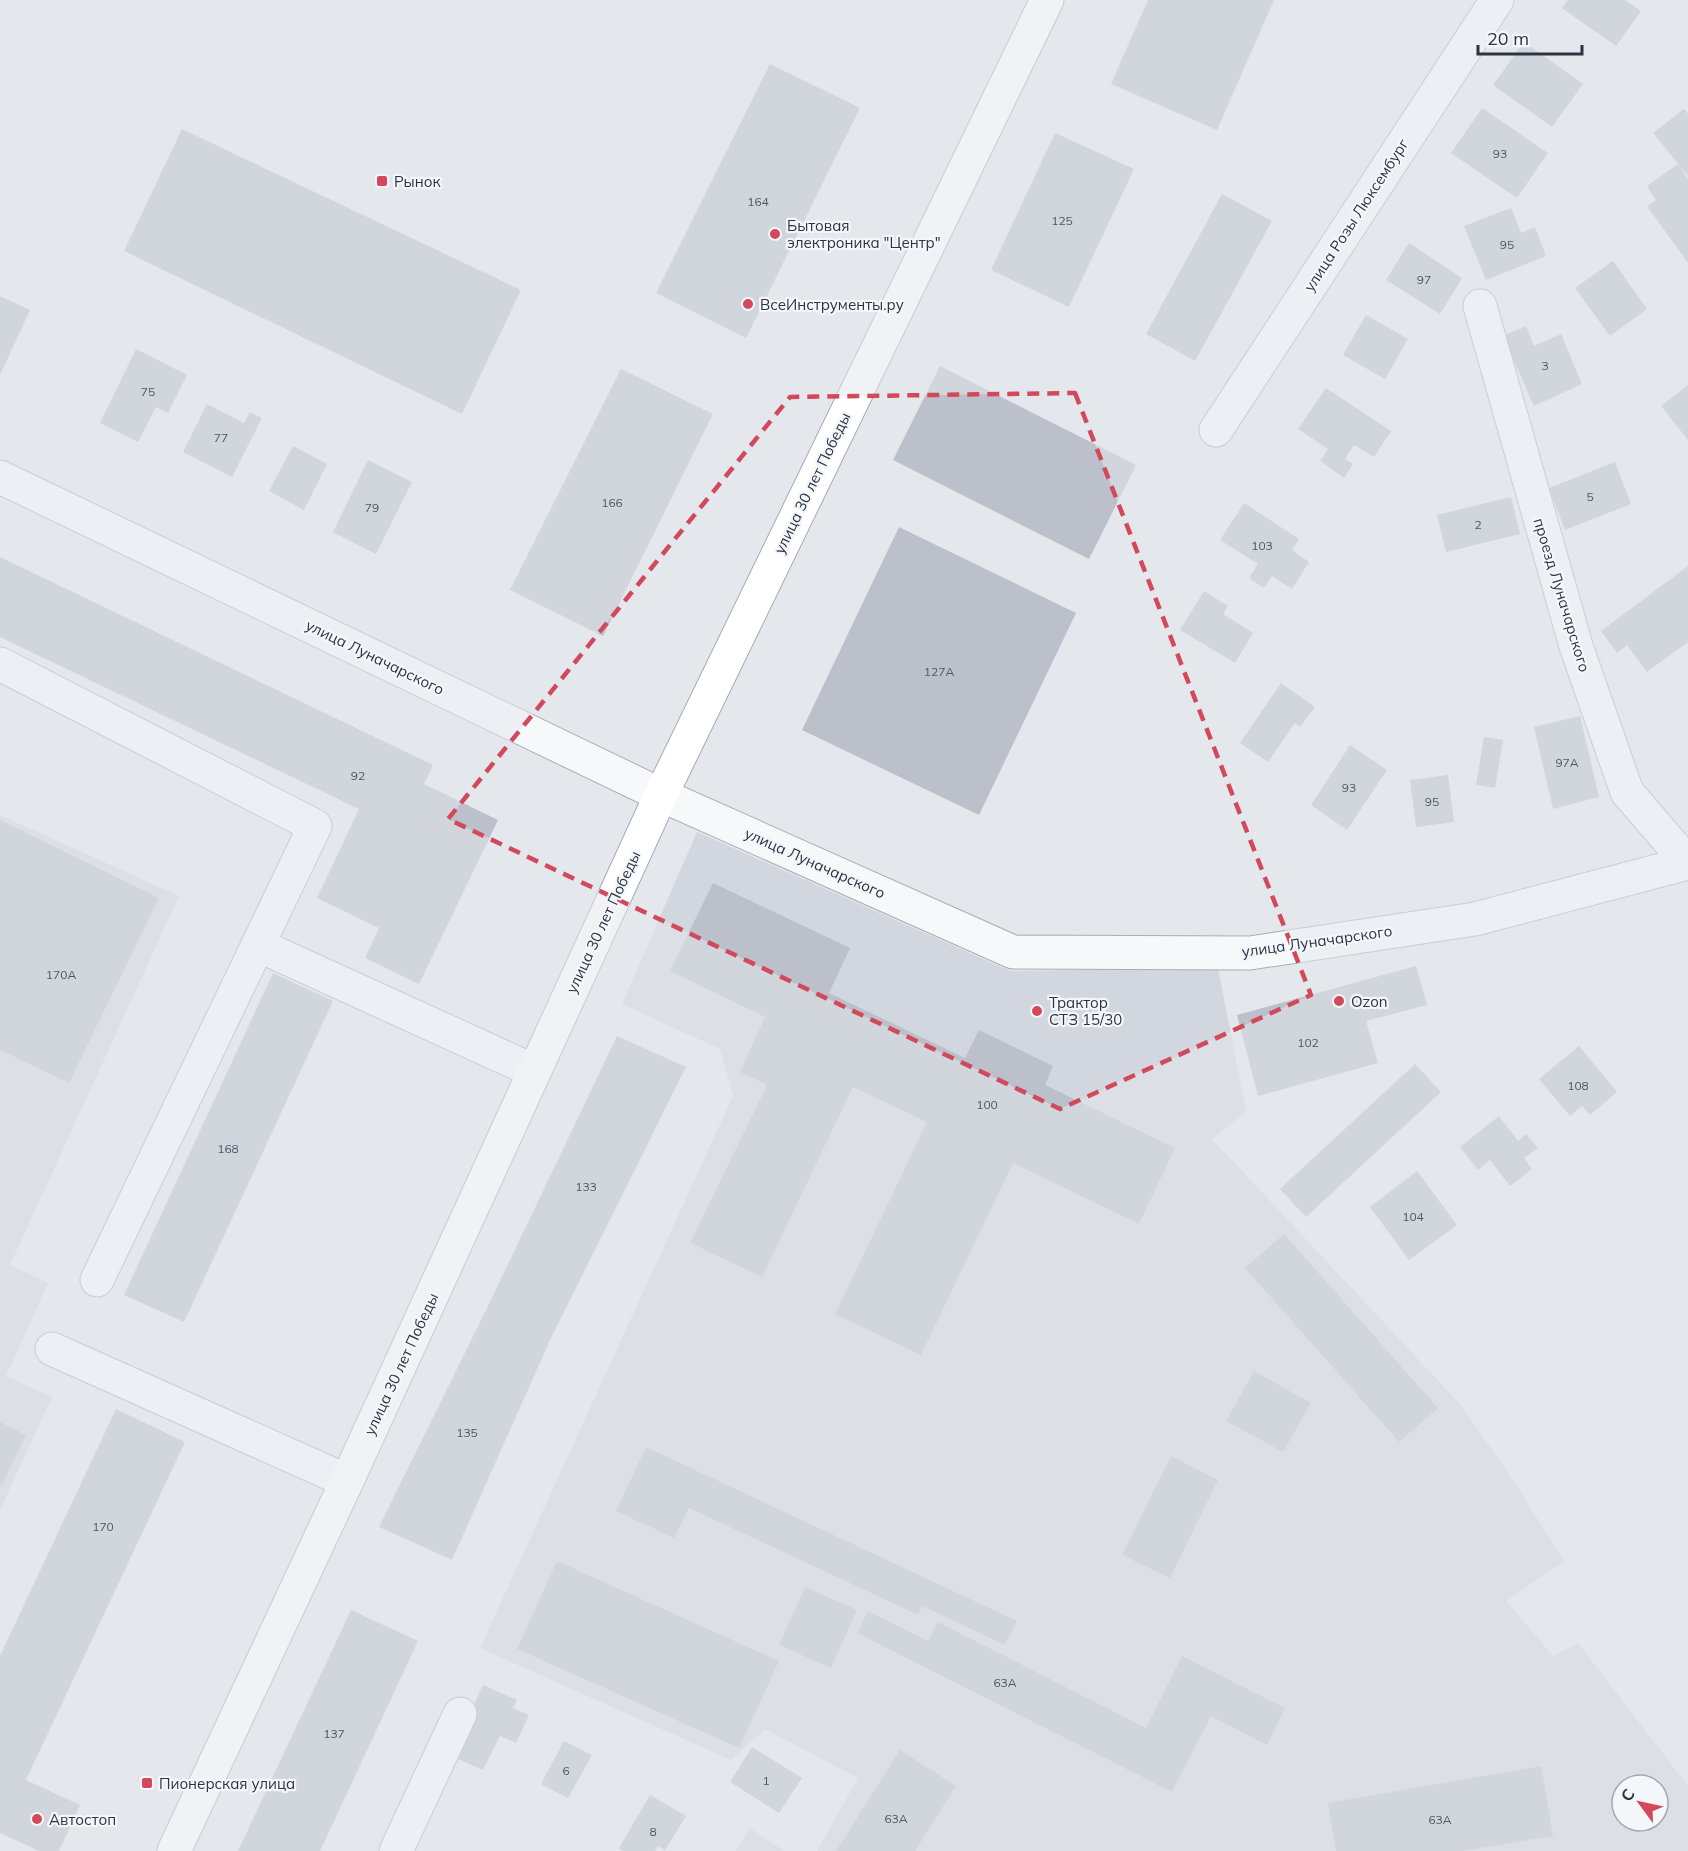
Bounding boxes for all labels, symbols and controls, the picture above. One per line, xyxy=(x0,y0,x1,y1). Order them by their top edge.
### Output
scale bar xyxy=(1478,18,1582,56)
text: 20 m xyxy=(1487,27,1529,50)
street label: улица Розы Люксембург xyxy=(1299,135,1413,295)
house number: 93 xyxy=(1493,146,1507,161)
place label: Рынок xyxy=(394,172,441,191)
marker: Рынок xyxy=(375,174,389,188)
house number: 164 xyxy=(747,194,769,209)
house number: 125 xyxy=(1051,213,1073,228)
place label: Бытовая электроника "Центр" xyxy=(787,216,941,252)
marker: Бытовая электроника "Центр" xyxy=(768,227,782,241)
house number: 95 xyxy=(1500,237,1514,252)
house number: 97 xyxy=(1417,272,1431,287)
place label: ВсеИнструменты.ру xyxy=(760,295,904,314)
marker: ВсеИнструменты.ру xyxy=(741,297,755,311)
house number: 3 xyxy=(1541,358,1549,373)
house number: 75 xyxy=(141,384,155,399)
street label: улица 30 лет Победы xyxy=(770,409,854,557)
house number: 77 xyxy=(214,430,228,445)
house number: 5 xyxy=(1586,489,1594,504)
house number: 166 xyxy=(601,495,623,510)
house number: 79 xyxy=(365,500,379,515)
street label: проезд Луначарского xyxy=(1530,516,1594,674)
house number: 2 xyxy=(1474,517,1482,532)
house number: 103 xyxy=(1251,538,1273,553)
street label: улица Луначарского xyxy=(303,615,447,699)
house number: 127А xyxy=(924,664,954,679)
house number: 97А xyxy=(1555,755,1579,770)
house number: 92 xyxy=(351,768,365,783)
house number: 93 xyxy=(1342,780,1356,795)
house number: 95 xyxy=(1425,794,1439,809)
street label: улица Луначарского xyxy=(742,823,888,903)
street label: улица 30 лет Победы xyxy=(562,848,644,996)
street label: улица Луначарского xyxy=(1241,921,1393,961)
house number: 170А xyxy=(46,967,76,982)
place label: Ozon xyxy=(1351,992,1388,1011)
place label: Трактор СТЗ 15/30 xyxy=(1049,993,1122,1029)
marker: Ozon xyxy=(1332,994,1346,1008)
marker: Трактор СТЗ 15/30 xyxy=(1030,1004,1044,1018)
house number: 102 xyxy=(1297,1035,1319,1050)
house number: 108 xyxy=(1567,1078,1589,1093)
house number: 100 xyxy=(976,1097,998,1112)
house number: 168 xyxy=(217,1141,239,1156)
house number: 133 xyxy=(575,1179,597,1194)
house number: 104 xyxy=(1402,1209,1424,1224)
street label: улица 30 лет Победы xyxy=(360,1290,442,1438)
house number: 135 xyxy=(456,1425,478,1440)
house number: 170 xyxy=(92,1519,114,1534)
house number: 63А xyxy=(993,1675,1017,1690)
house number: 137 xyxy=(323,1726,345,1741)
house number: 6 xyxy=(562,1763,570,1778)
house number: 1 xyxy=(762,1773,770,1788)
north arrow xyxy=(1610,1773,1670,1833)
place label: Пионерская улица xyxy=(159,1774,295,1793)
marker: Пионерская улица xyxy=(140,1776,154,1790)
text: С xyxy=(1616,1785,1639,1805)
place label: Автостоп xyxy=(49,1810,116,1829)
house number: 63А xyxy=(884,1811,908,1826)
marker: Автостоп xyxy=(30,1812,44,1826)
house number: 63А xyxy=(1428,1812,1452,1827)
house number: 8 xyxy=(649,1824,657,1839)

